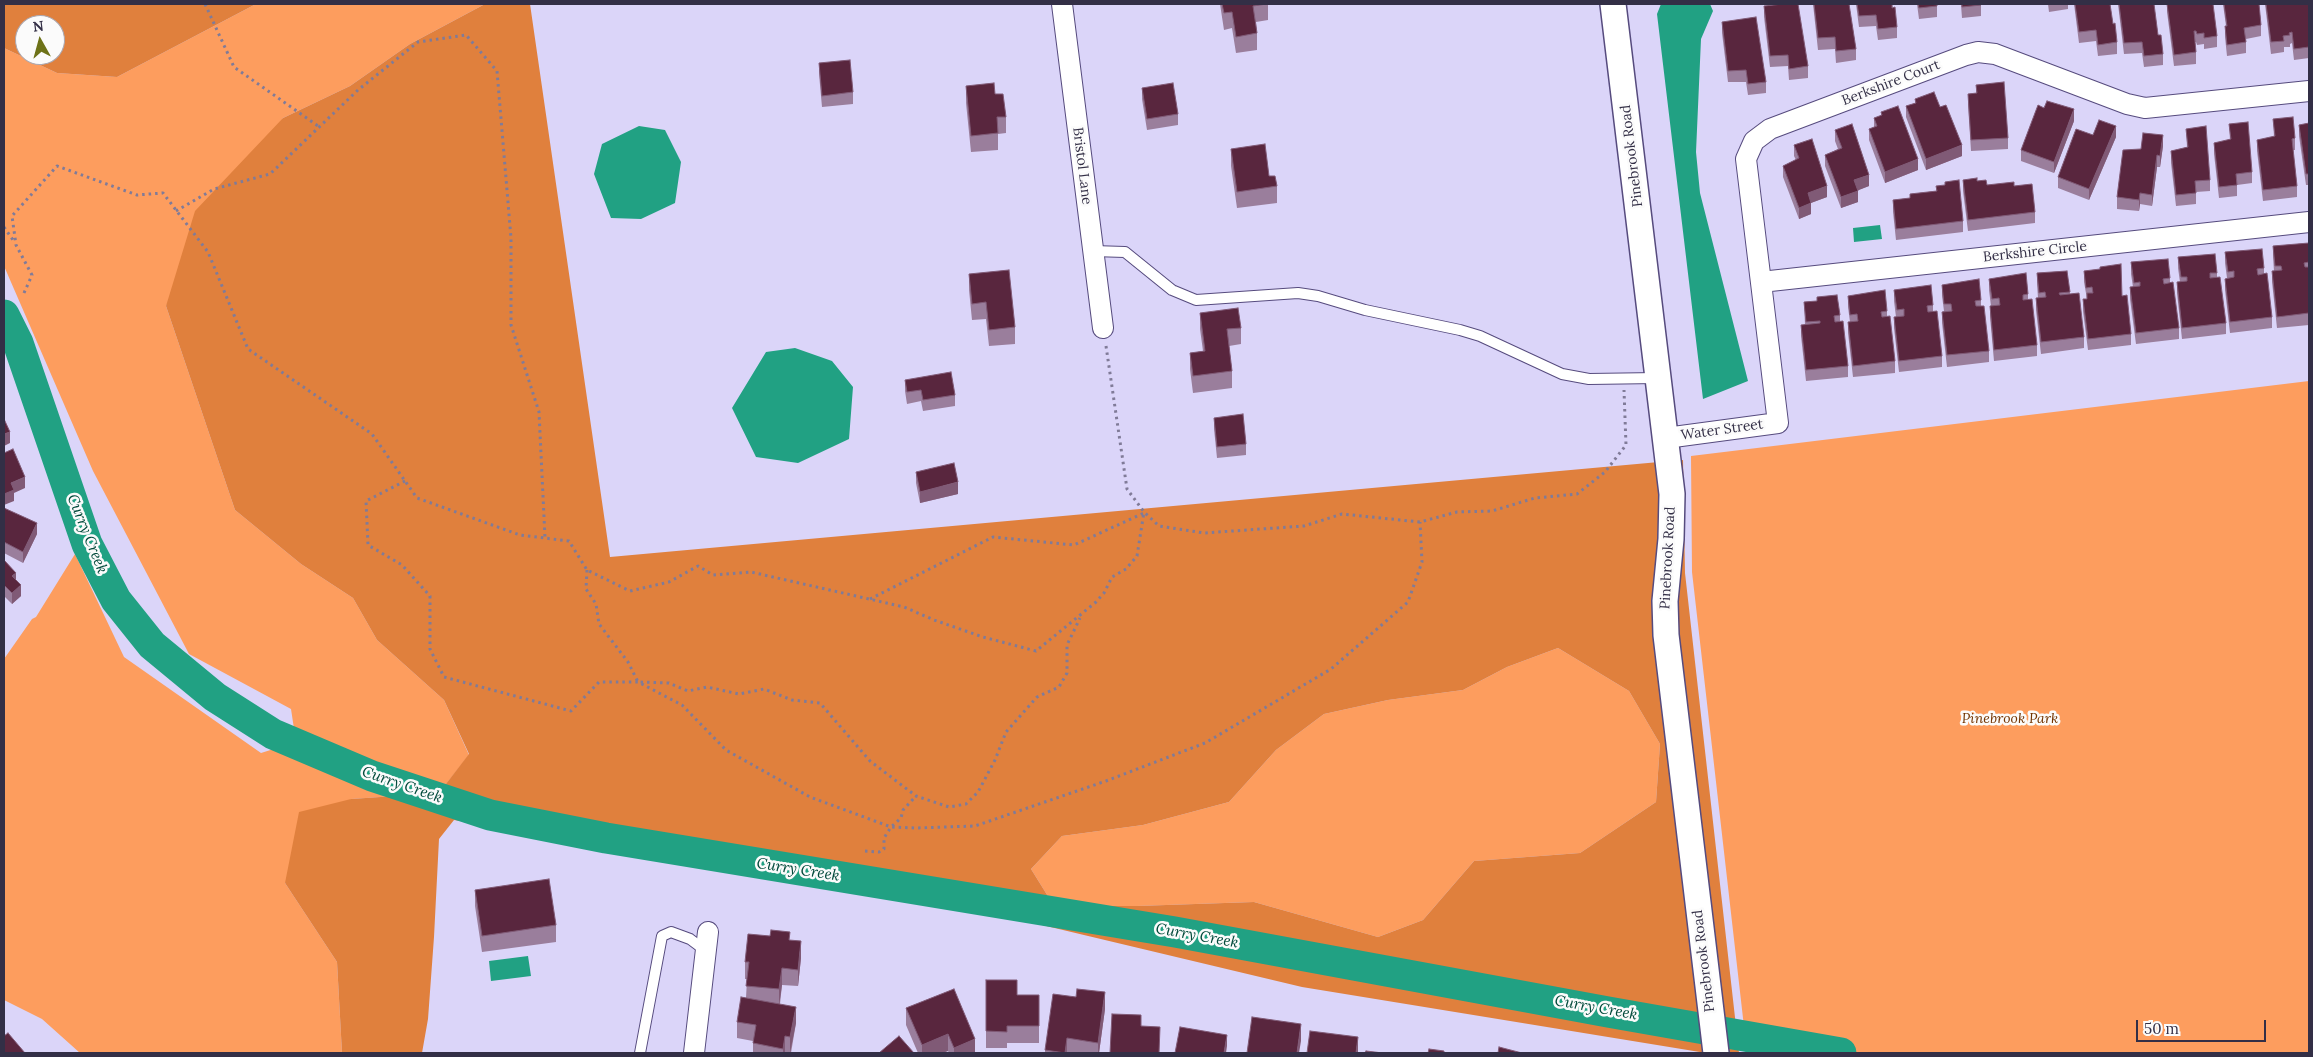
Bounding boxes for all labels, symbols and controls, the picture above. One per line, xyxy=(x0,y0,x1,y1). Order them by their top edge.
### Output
north arrow xyxy=(15,15,65,65)
text: N xyxy=(32,17,45,36)
street label: Berkshire Court xyxy=(1840,57,1942,109)
street label: Pinebrook Road xyxy=(1617,104,1647,208)
street label: Bristol Lane xyxy=(1069,126,1095,206)
street label: Berkshire Circle xyxy=(1982,238,2088,266)
street label: Water Street xyxy=(1680,416,1764,444)
water label: Curry Creek xyxy=(63,492,111,576)
street label: Pinebrook Road xyxy=(1657,506,1679,610)
park label: Pinebrook Park xyxy=(1962,711,2058,727)
water label: Curry Creek xyxy=(359,763,445,807)
water label: Curry Creek xyxy=(755,855,841,885)
street label: Pinebrook Road xyxy=(1689,909,1719,1013)
water label: Curry Creek xyxy=(1154,920,1240,952)
water label: Curry Creek xyxy=(1553,992,1639,1024)
scale bar xyxy=(2138,1010,2268,1042)
text: 50 m xyxy=(2144,1019,2179,1038)

